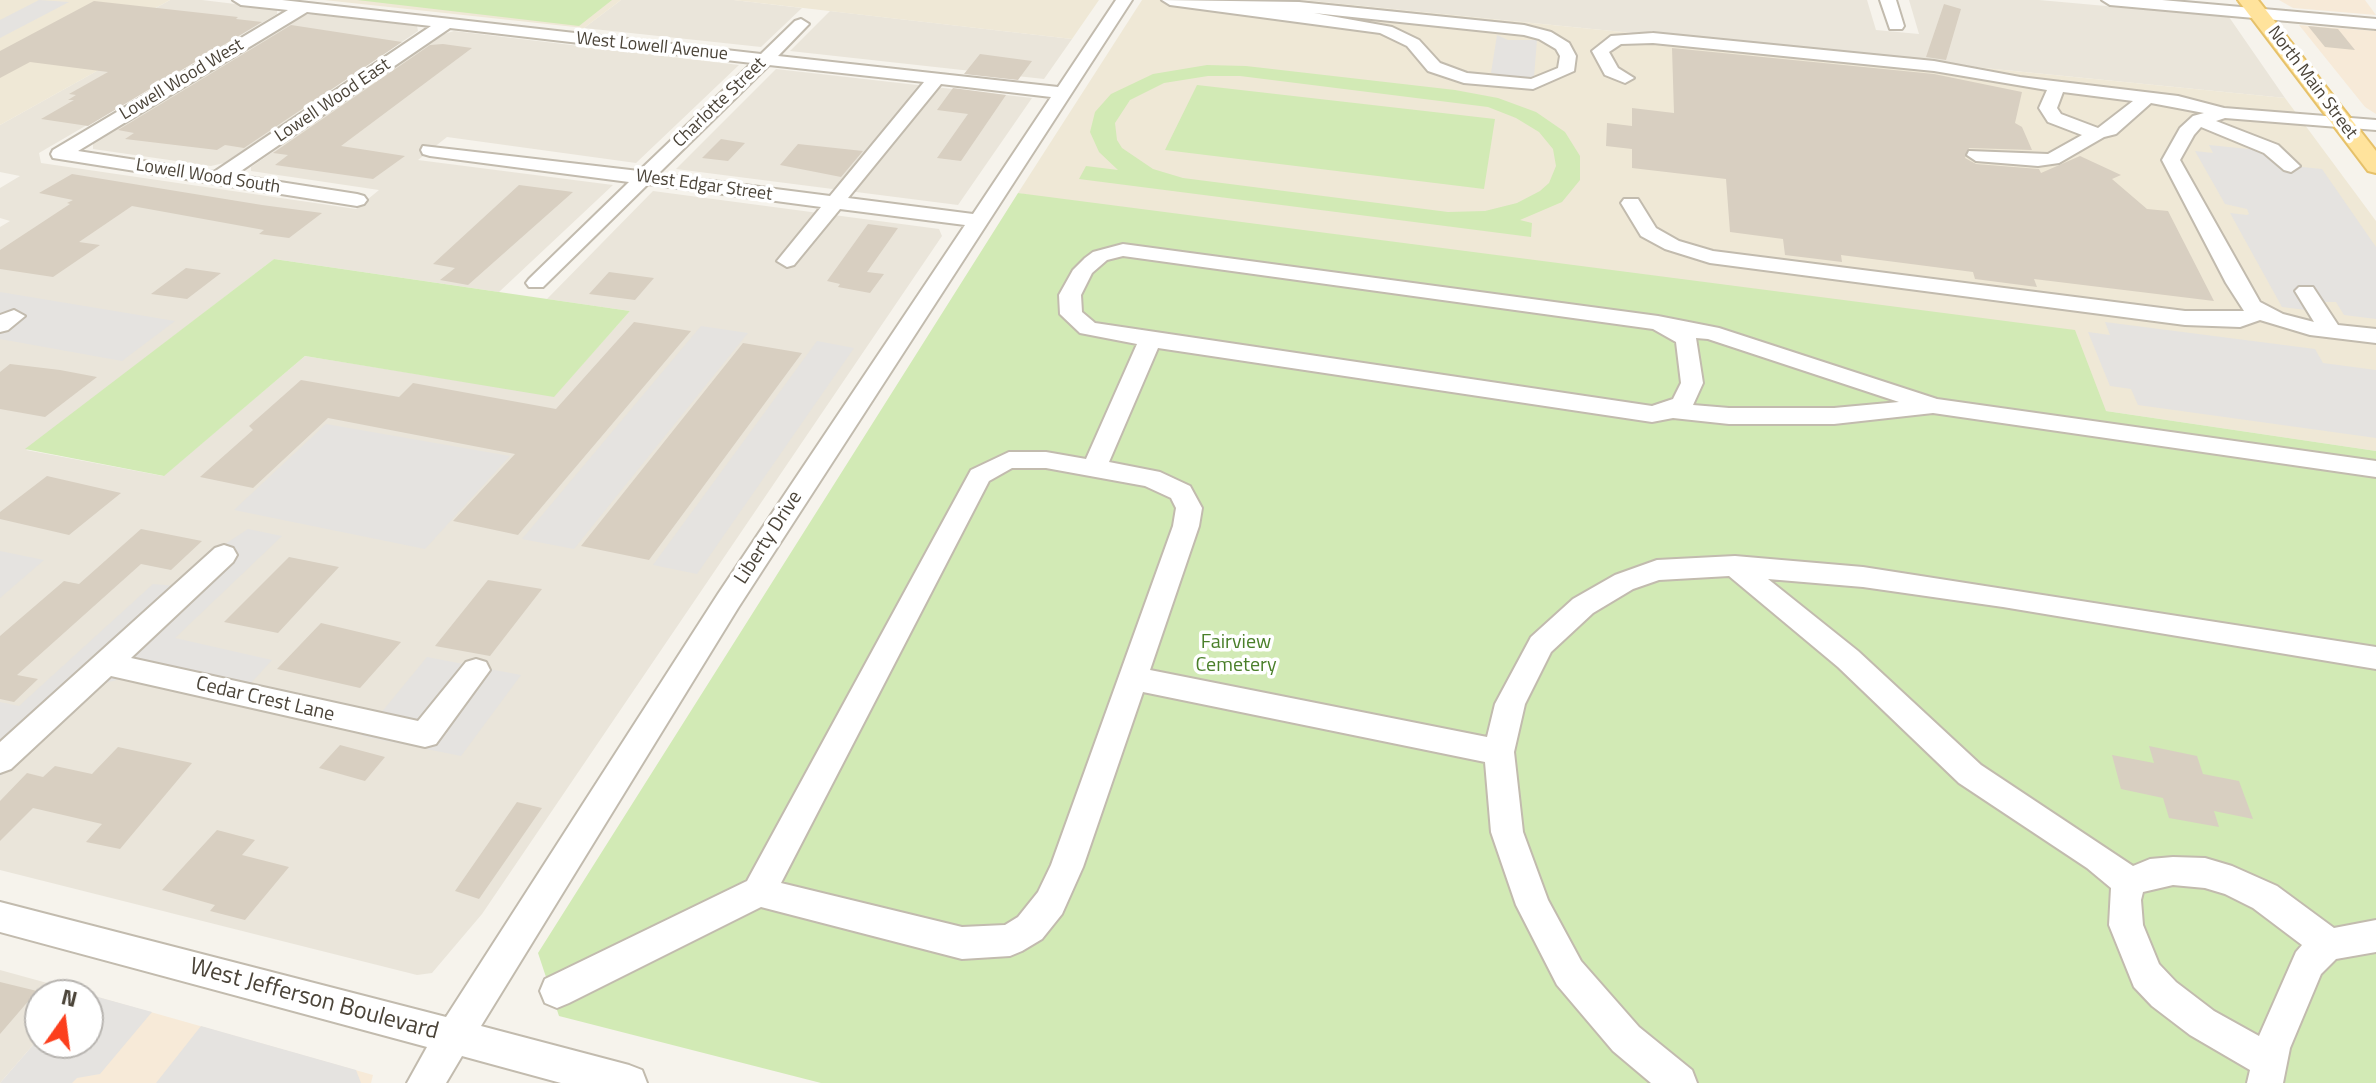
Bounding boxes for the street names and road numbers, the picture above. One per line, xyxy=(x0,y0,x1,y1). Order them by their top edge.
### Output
street label: North Main Street xyxy=(2262,22,2362,144)
street label: West Lowell Avenue xyxy=(575,28,729,66)
street label: Lowell Wood West xyxy=(116,35,248,125)
street label: Charlotte Street xyxy=(669,53,771,153)
street label: Lowell Wood East xyxy=(271,54,395,148)
street label: Lowell Wood South xyxy=(134,155,282,199)
street label: West Edgar Street xyxy=(634,166,774,206)
street label: Liberty Drive xyxy=(730,487,808,589)
street label: Cedar Crest Lane xyxy=(193,672,337,728)
street label: West Jefferson Boulevard xyxy=(186,953,442,1047)

